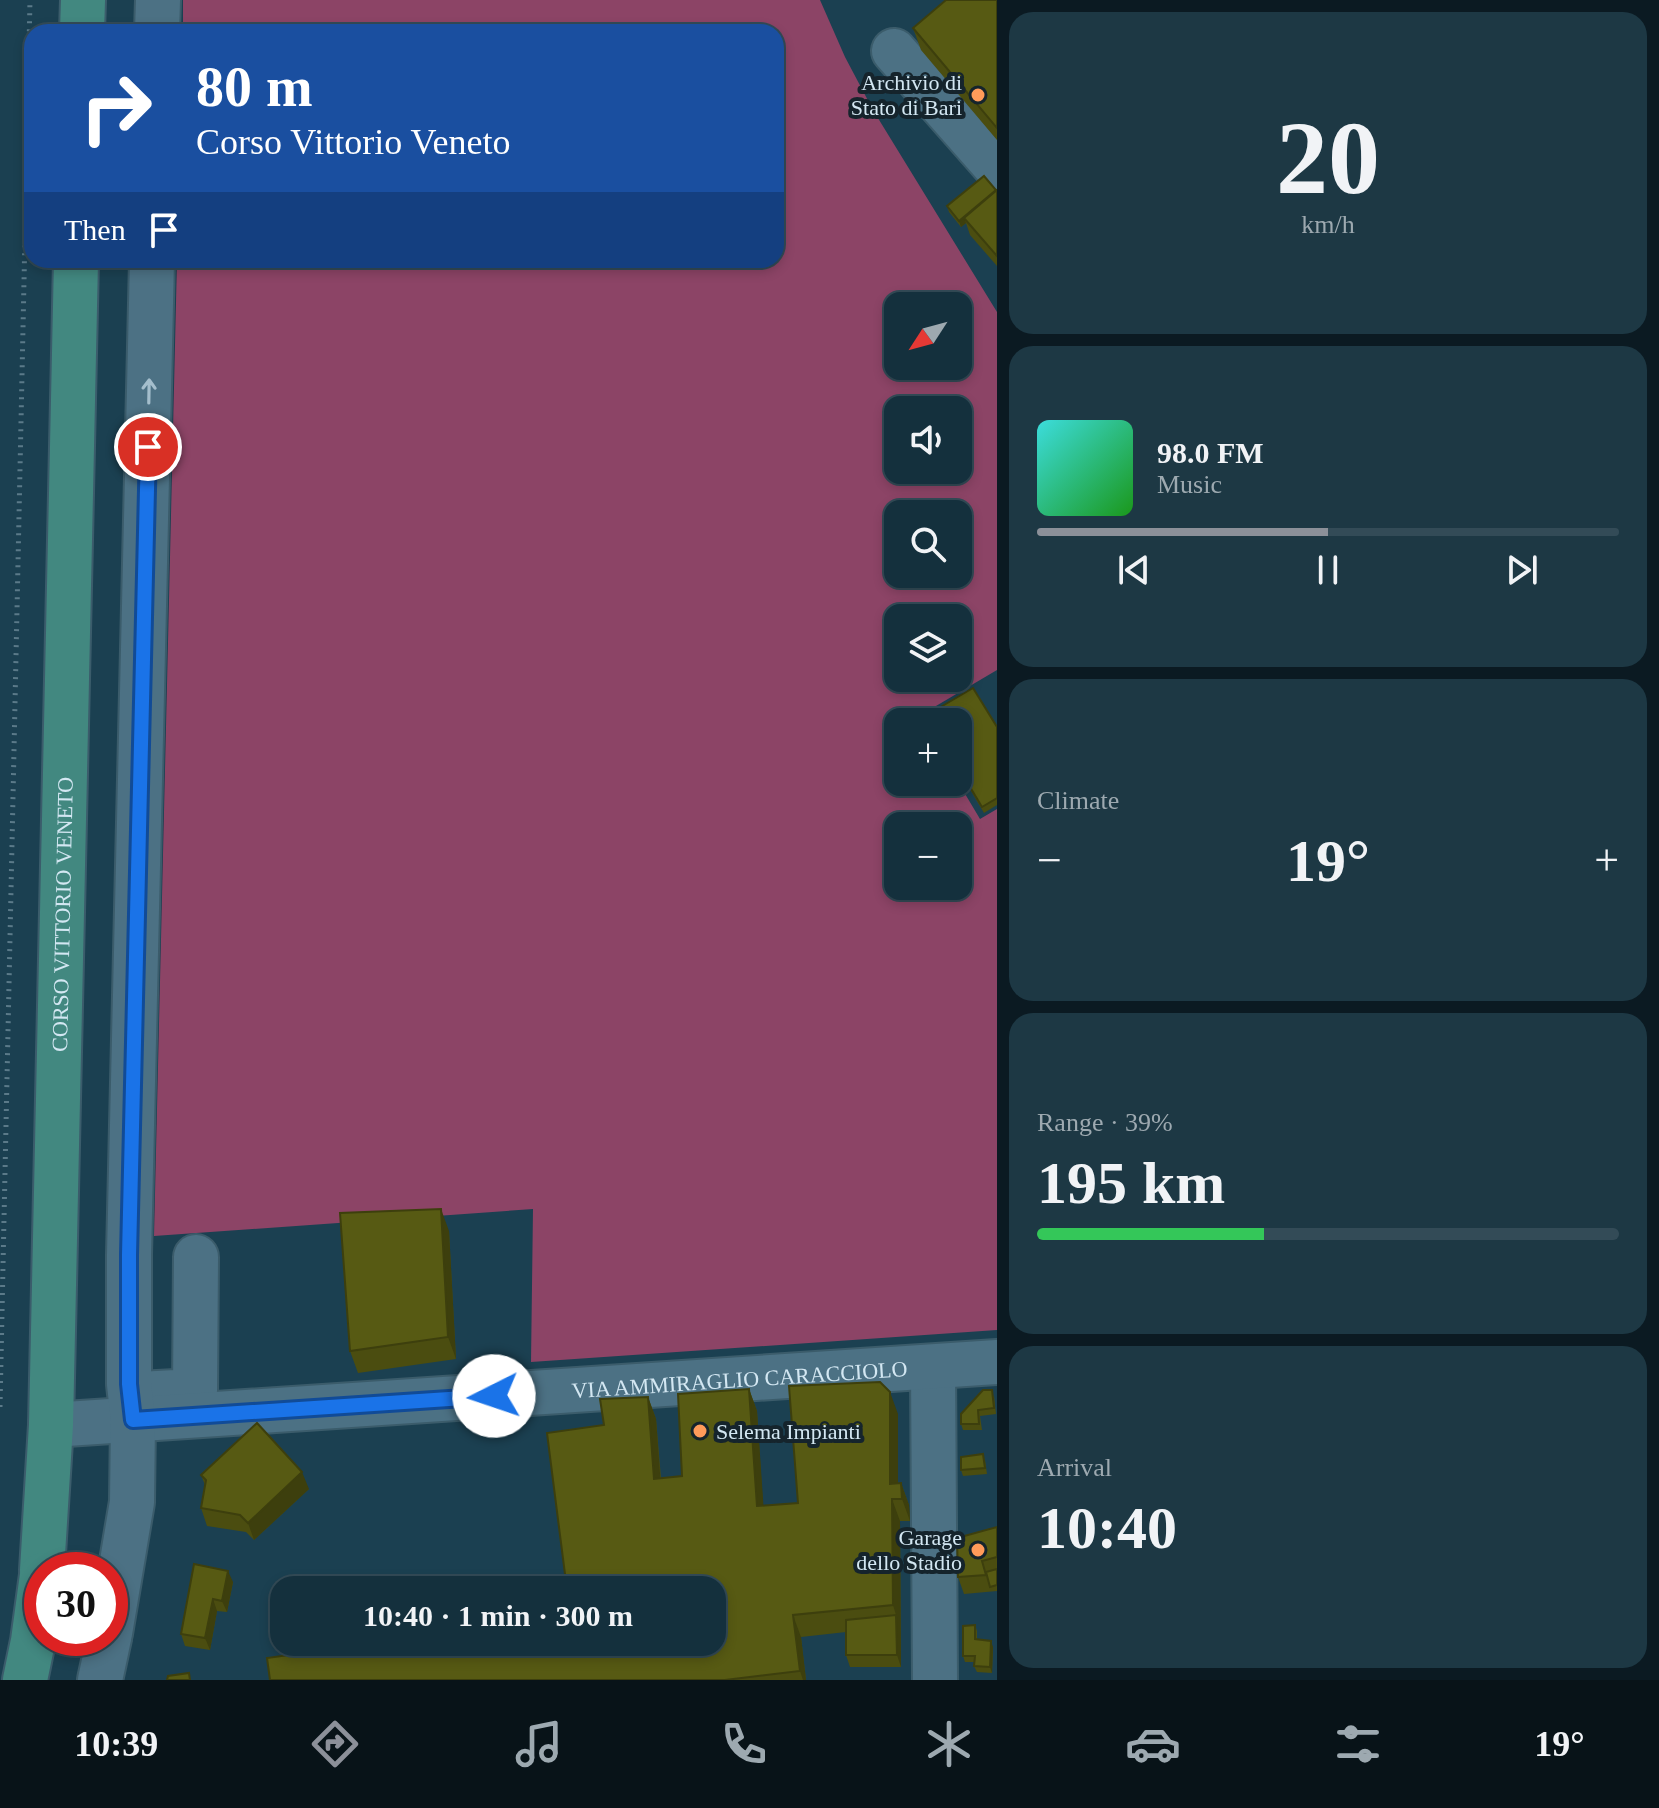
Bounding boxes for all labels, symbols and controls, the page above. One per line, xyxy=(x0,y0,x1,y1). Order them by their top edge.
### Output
icon: right xyxy=(64,56,168,160)
text: 80 m xyxy=(196,56,313,118)
place label: Archivio di Stato di Bari xyxy=(851,70,962,120)
marker: Archivio di Stato di Bari xyxy=(969,86,987,104)
text: 20 xyxy=(1276,100,1380,215)
text: Corso Vittorio Veneto xyxy=(196,122,511,162)
icon: arrive xyxy=(142,208,186,252)
text: km/h xyxy=(1301,210,1355,239)
text: Then xyxy=(64,213,126,246)
north arrow xyxy=(884,292,972,380)
map controls xyxy=(884,292,972,900)
one-way arrow xyxy=(141,378,157,405)
button: sound xyxy=(884,396,972,484)
pin xyxy=(114,413,182,481)
icon: arrive xyxy=(126,425,170,469)
text: 98.0 FM xyxy=(1157,436,1264,469)
text: Music xyxy=(1157,470,1222,499)
button: search xyxy=(884,500,972,588)
icon: previous xyxy=(1112,548,1156,592)
icon: pause xyxy=(1306,548,1350,592)
icon: next xyxy=(1500,548,1544,592)
button: layers xyxy=(884,604,972,692)
button: + xyxy=(884,708,972,796)
street label: CORSO VITTORIO VENETO xyxy=(47,777,78,1052)
text: Climate xyxy=(1037,786,1119,815)
button: − xyxy=(884,812,972,900)
text: 19° xyxy=(1286,828,1370,894)
text: − xyxy=(1037,836,1062,885)
text: + xyxy=(1594,836,1619,885)
text: Range · 39% xyxy=(1037,1108,1173,1137)
text: 195 km xyxy=(1037,1150,1225,1216)
position arrow xyxy=(452,1354,536,1438)
street label: VIA AMMIRAGLIO CARACCIOLO xyxy=(571,1356,908,1403)
place label: Selema Impianti xyxy=(716,1419,861,1444)
marker: Selema Impianti xyxy=(691,1422,709,1440)
text: Arrival xyxy=(1037,1453,1112,1482)
text: 10:40 xyxy=(1037,1495,1177,1561)
place label: Garage dello Stadio xyxy=(856,1525,962,1575)
marker: Garage dello Stadio xyxy=(969,1541,987,1559)
speed limit sign: 30 xyxy=(24,1552,128,1656)
text: 10:40 · 1 min · 300 m xyxy=(363,1599,633,1632)
icon: directions xyxy=(307,1716,363,1772)
icon: music xyxy=(511,1716,567,1772)
icon: phone xyxy=(716,1716,772,1772)
icon: climate xyxy=(921,1716,977,1772)
icon: car xyxy=(1125,1716,1181,1772)
icon: filters xyxy=(1330,1716,1386,1772)
text: 10:39 xyxy=(74,1724,158,1764)
text: 19° xyxy=(1534,1724,1585,1764)

